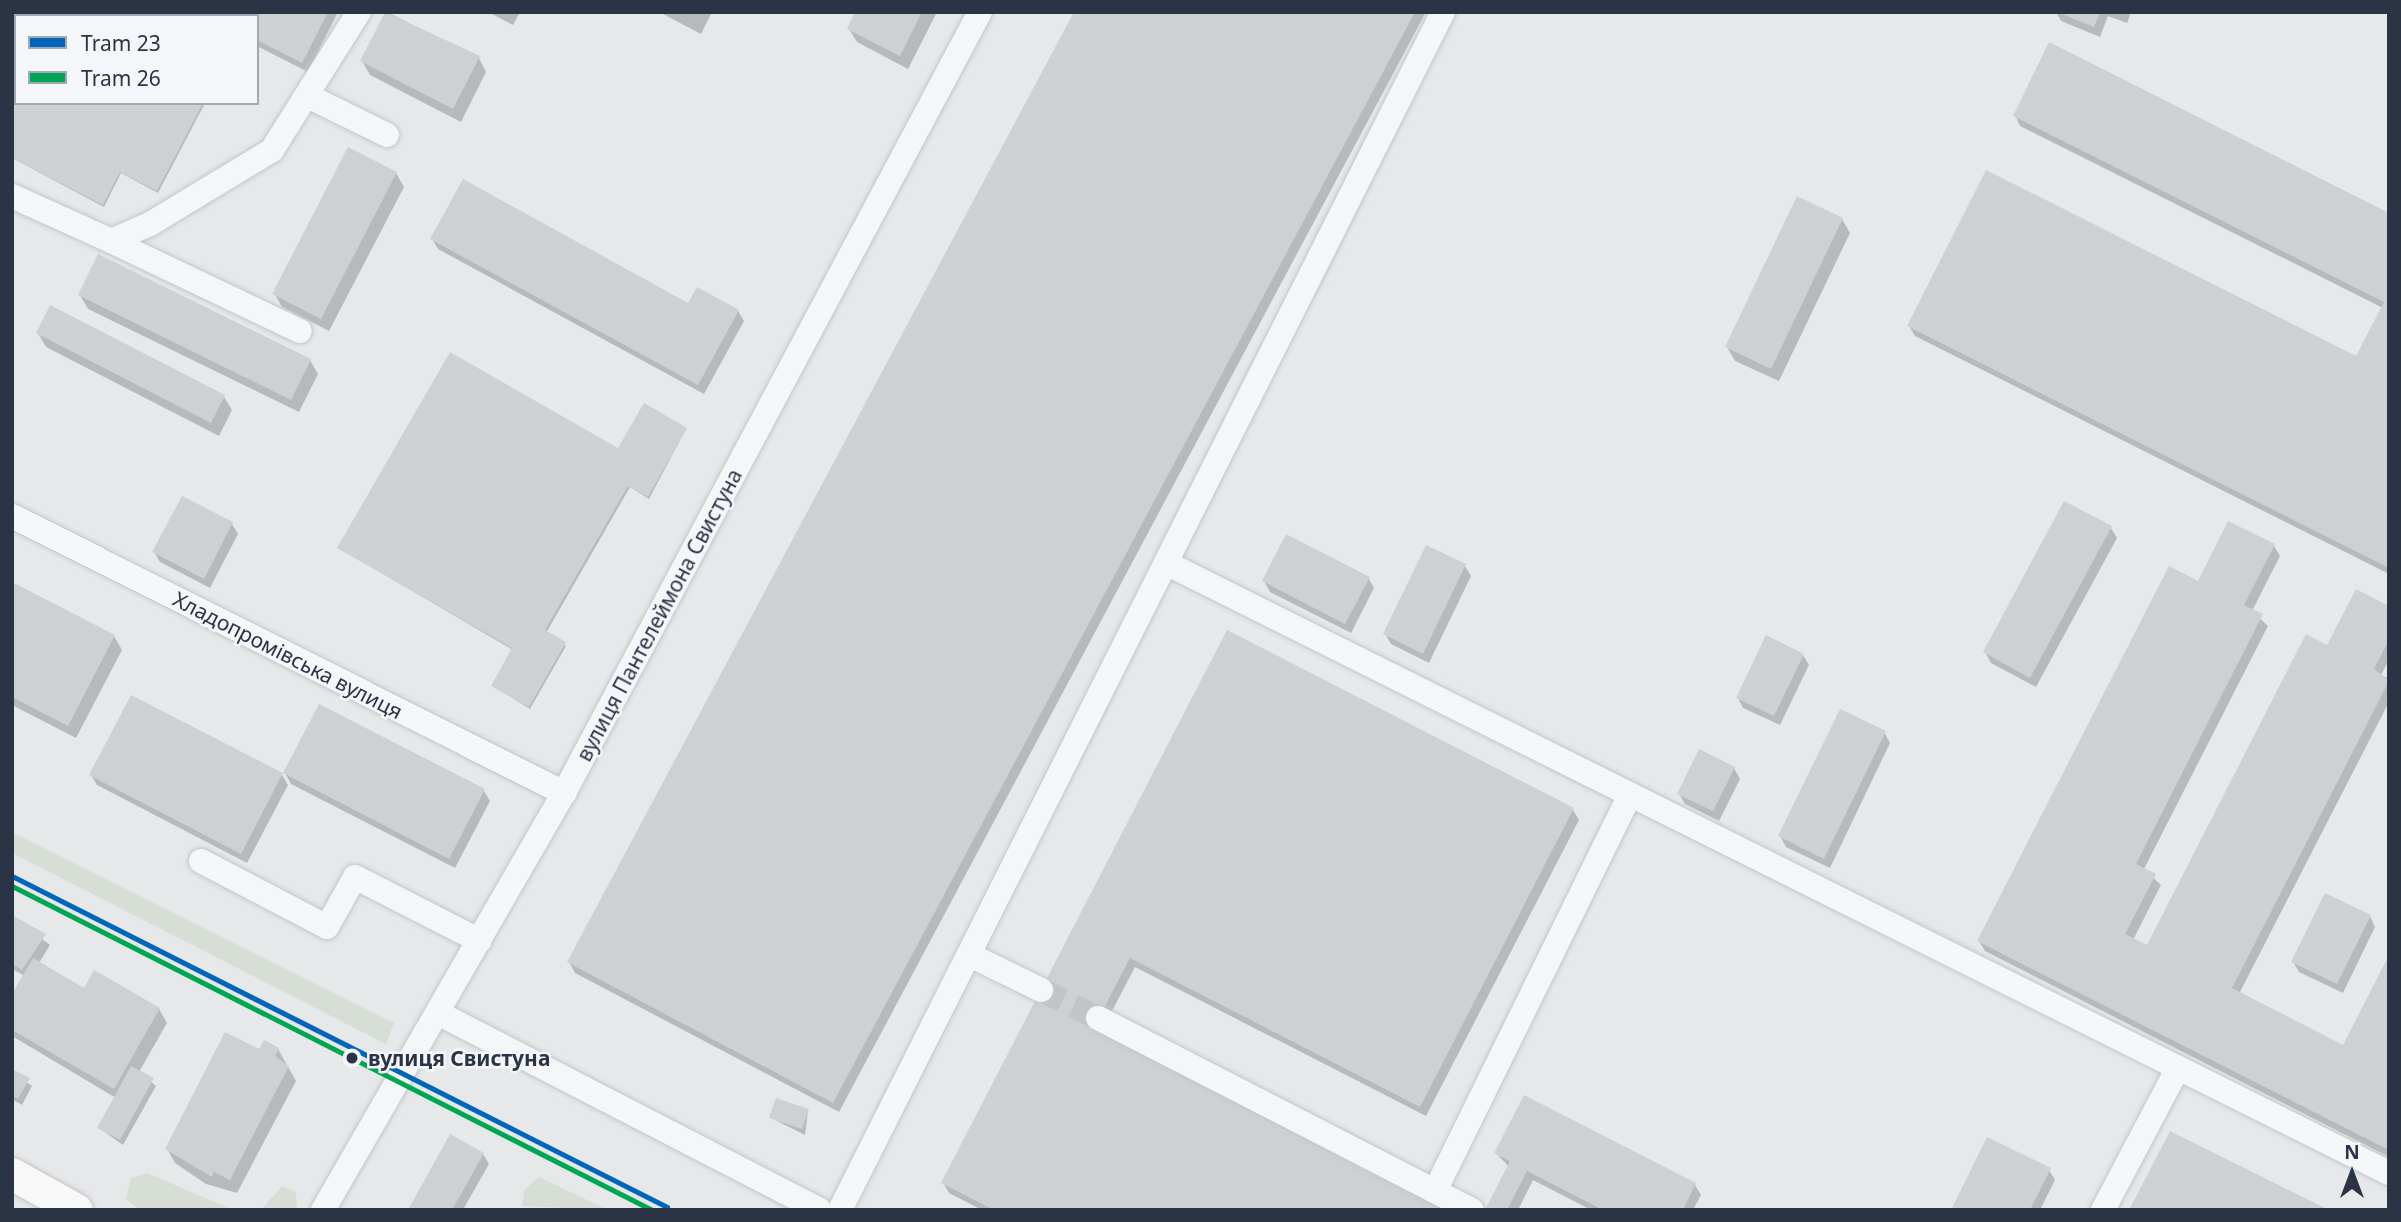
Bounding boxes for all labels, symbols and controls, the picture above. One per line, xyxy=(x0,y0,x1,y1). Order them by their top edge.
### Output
legend xyxy=(14,14,259,105)
text: Tram 23 xyxy=(81,29,161,57)
text: Tram 26 xyxy=(81,64,161,92)
street label: вулиця Пантелеймона Свистуна xyxy=(571,465,747,765)
street label: Хладопромівська вулиця xyxy=(169,586,407,724)
place label: вулиця Свистуна xyxy=(368,1045,550,1071)
marker: вулиця Свистуна xyxy=(342,1048,362,1068)
north arrow xyxy=(2317,1138,2387,1208)
text: N xyxy=(2344,1139,2360,1165)

